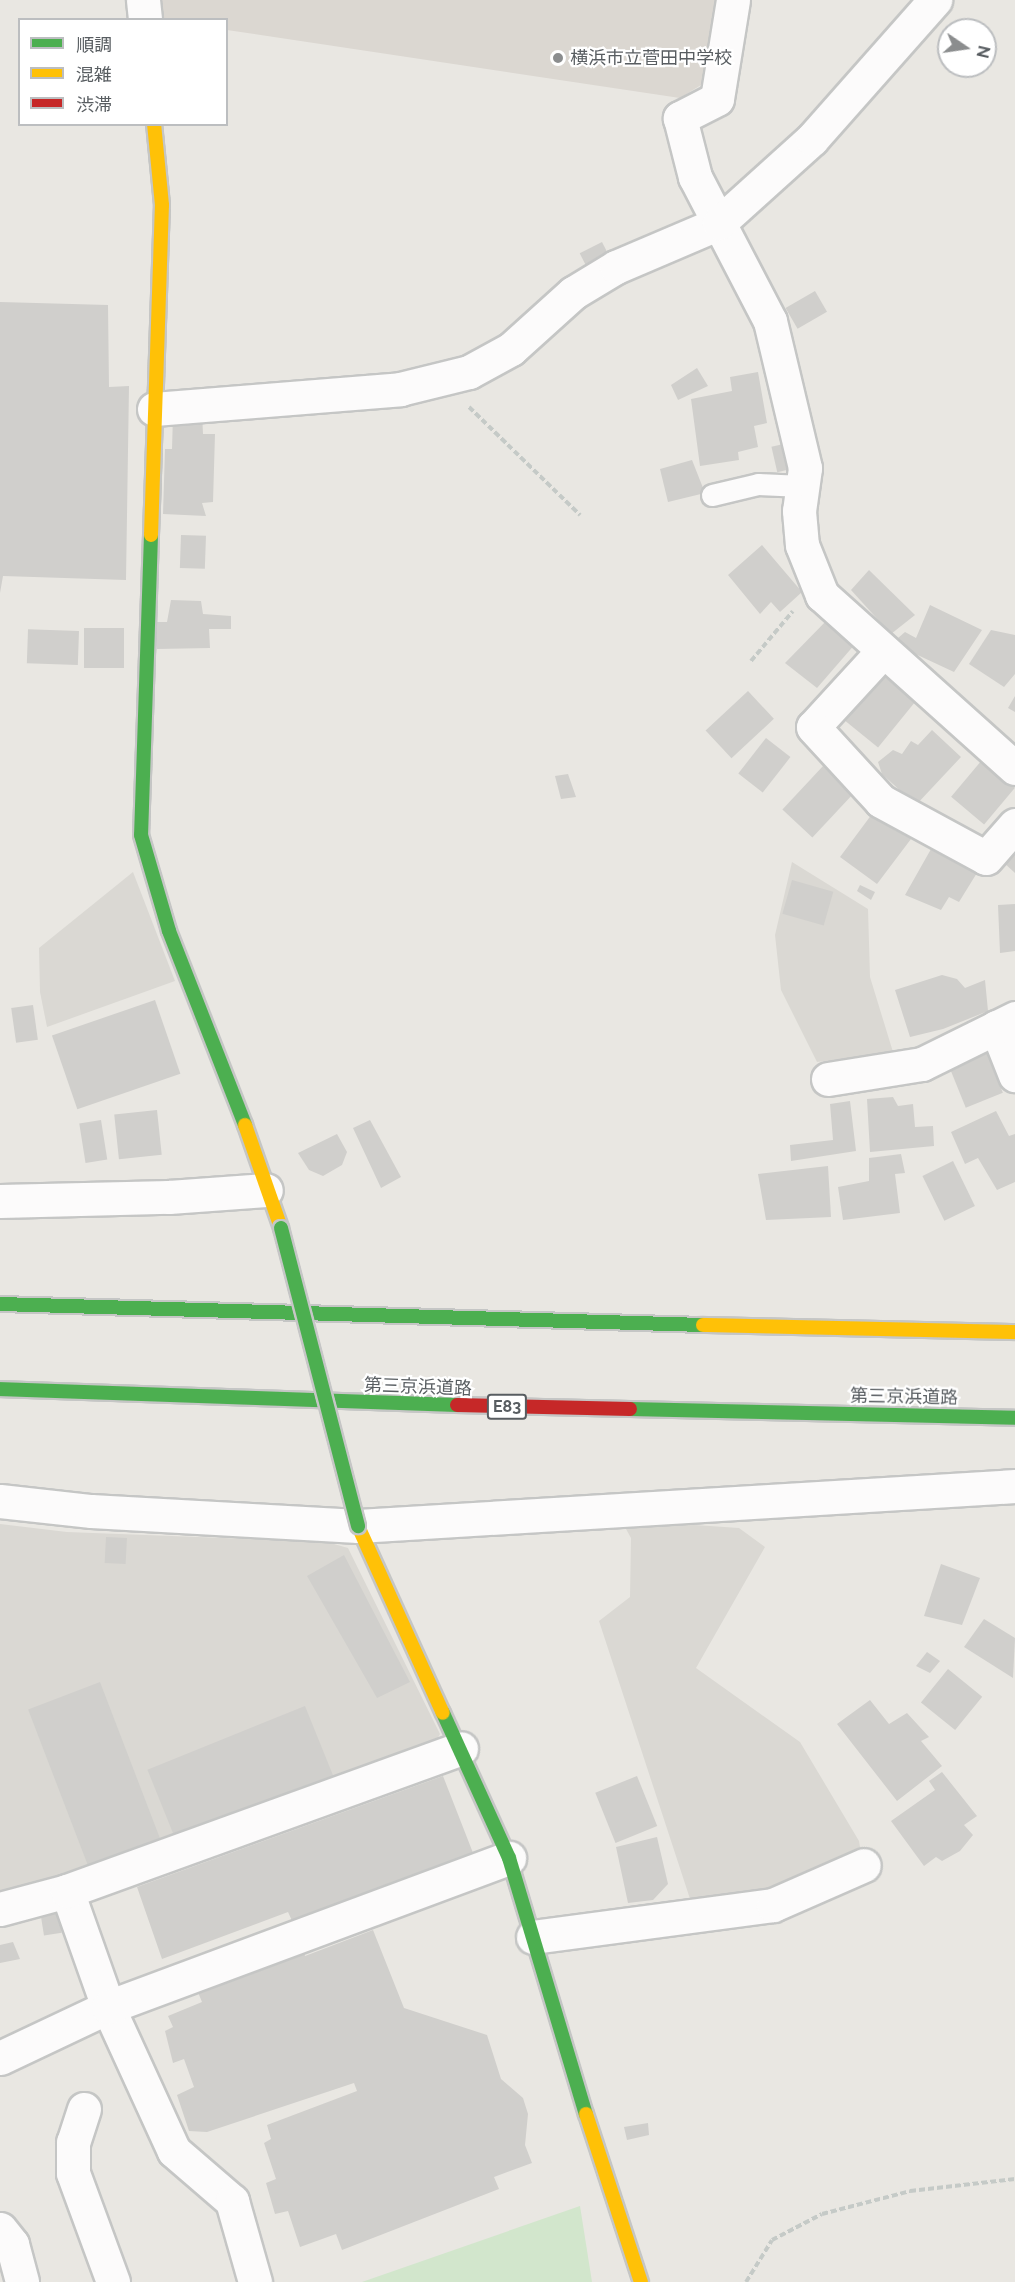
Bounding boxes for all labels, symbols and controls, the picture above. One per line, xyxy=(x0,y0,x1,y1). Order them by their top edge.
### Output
legend xyxy=(18,18,228,126)
north arrow xyxy=(937,18,997,78)
text: 順調 xyxy=(76,34,112,55)
text: N xyxy=(972,44,994,60)
place label: 横浜市立菅田中学校 xyxy=(570,47,732,69)
marker: 横浜市立菅田中学校 xyxy=(551,51,565,65)
text: 混雑 xyxy=(76,64,112,85)
text: 渋滞 xyxy=(76,94,112,115)
street label: 第三京浜道路 xyxy=(364,1374,472,1400)
street label: 第三京浜道路 xyxy=(850,1385,958,1409)
road number: E83 xyxy=(486,1394,528,1420)

